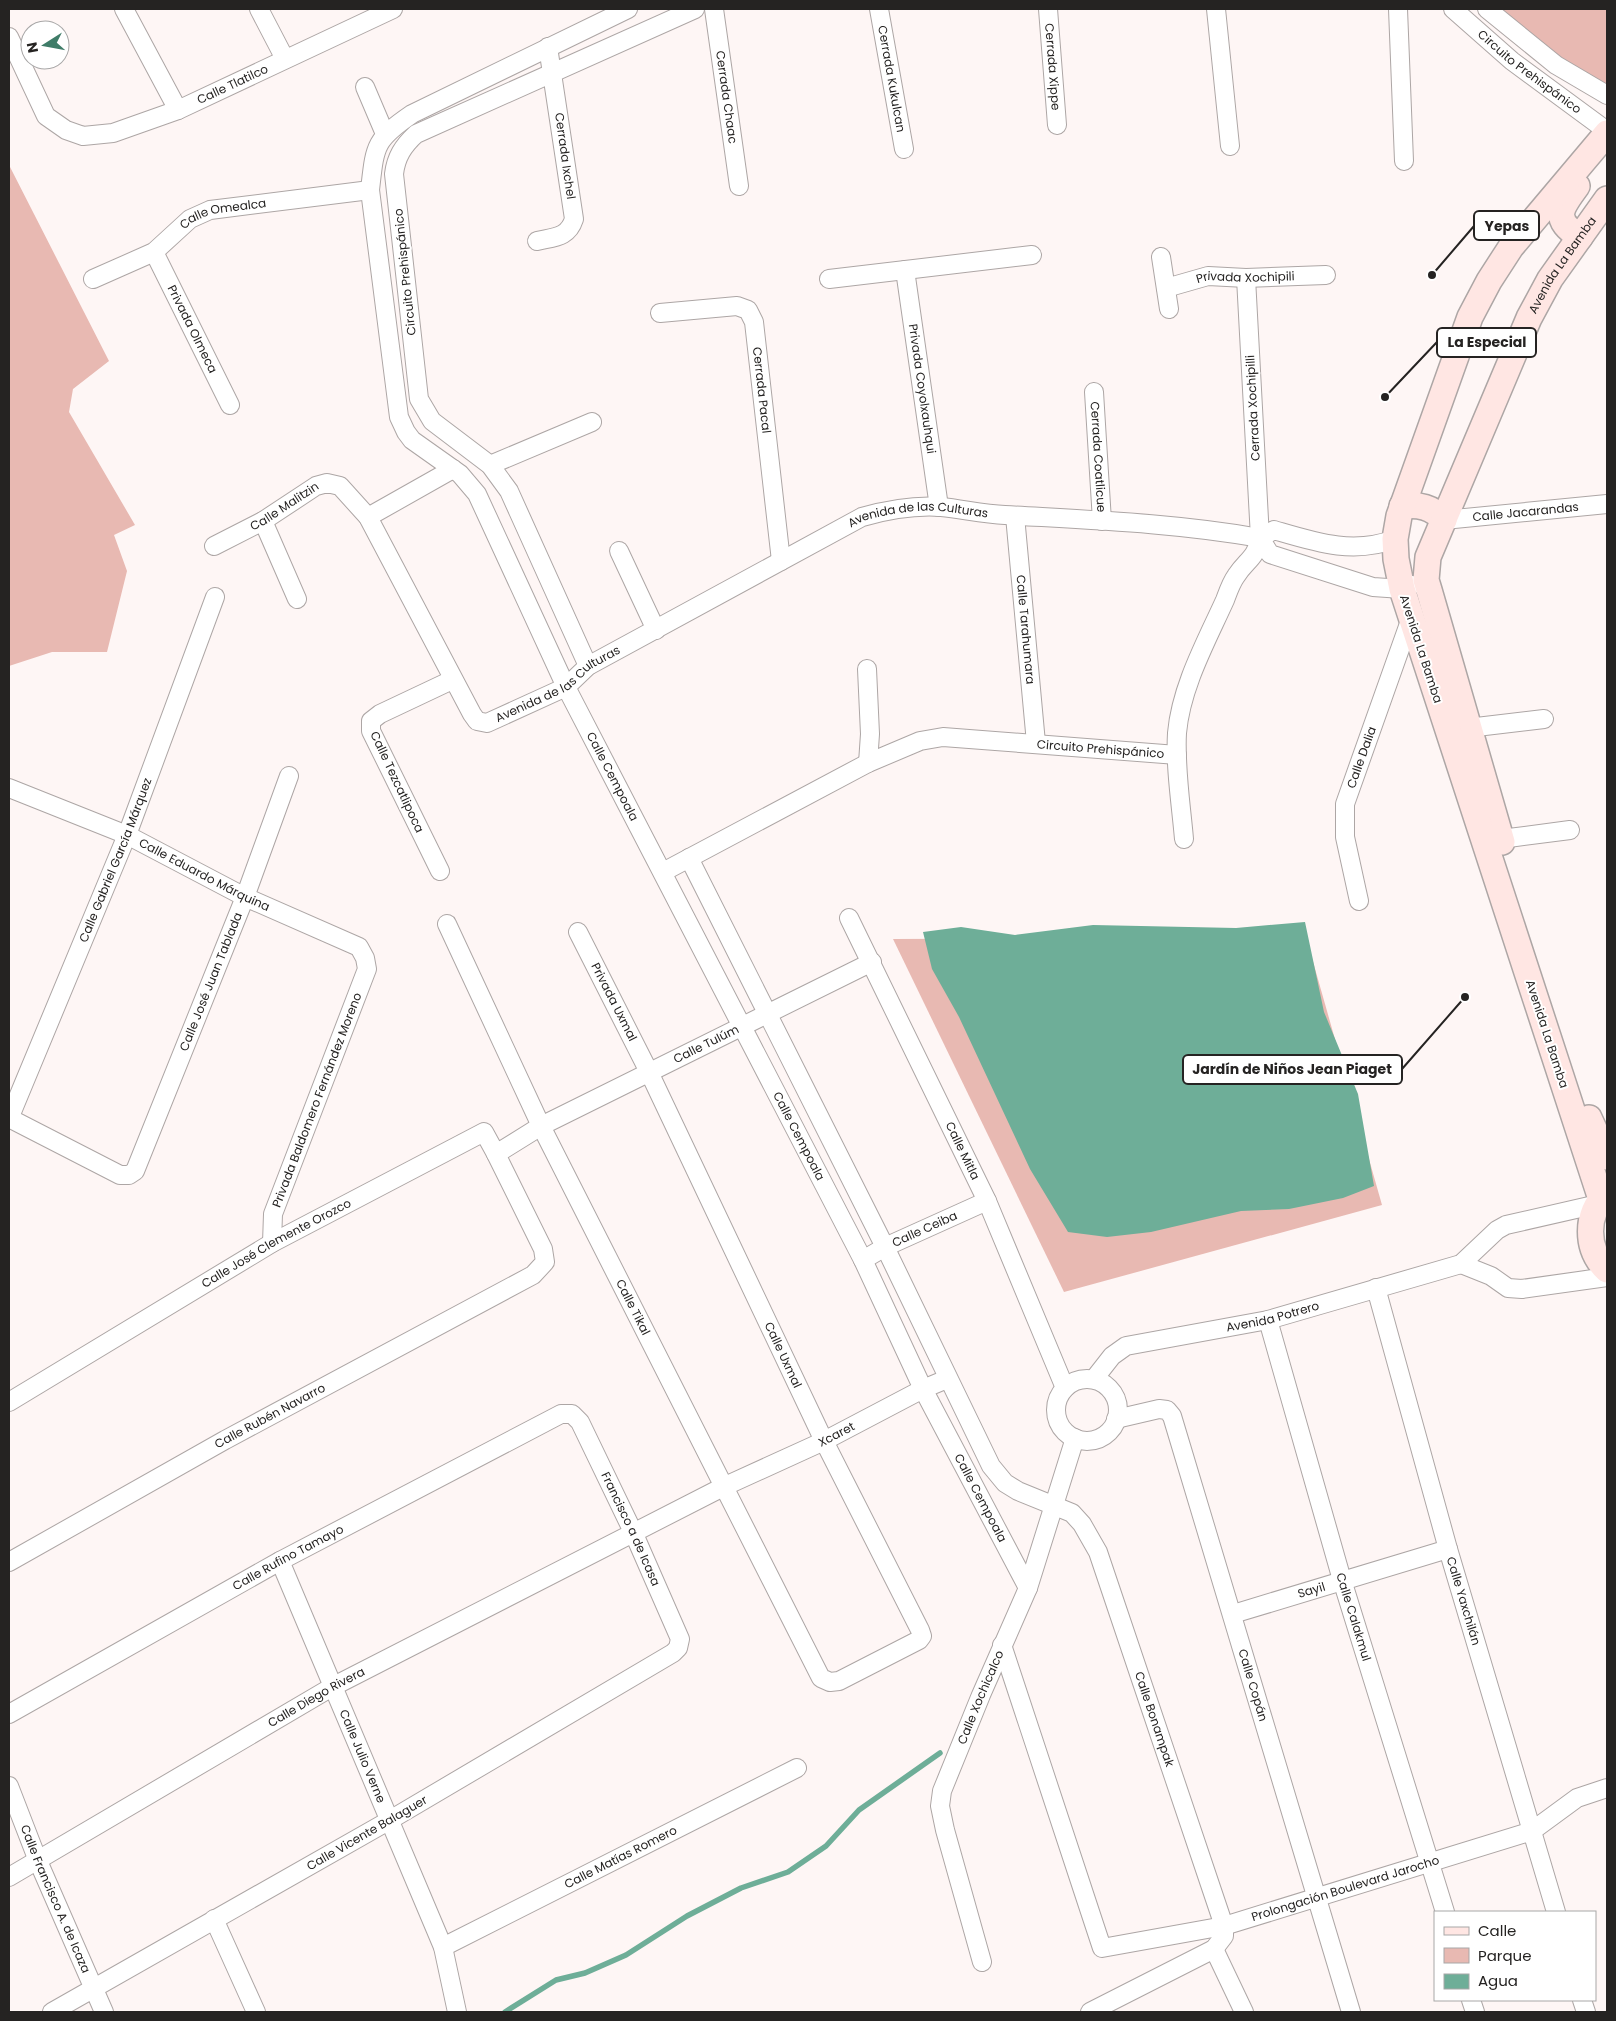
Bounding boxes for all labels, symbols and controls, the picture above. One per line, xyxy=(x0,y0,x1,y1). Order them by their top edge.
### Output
north arrow xyxy=(20,20,70,70)
street label: Cerrada Xippe xyxy=(1041,23,1065,111)
street label: Cerrada Kukulcan xyxy=(874,24,910,134)
street label: Circuito Prehispánico xyxy=(1474,26,1585,118)
text: N xyxy=(21,40,43,55)
street label: Cerrada Chaac xyxy=(712,49,742,145)
street label: Calle Tlatilco xyxy=(194,60,271,108)
street label: Cerrada Ixchel xyxy=(551,112,580,200)
street label: Calle Omealca xyxy=(176,194,267,233)
street label: Circuito Prehispánico xyxy=(389,207,420,336)
callout: Yepas xyxy=(1474,211,1539,240)
street label: Avenida La Bamba xyxy=(1524,213,1600,316)
text: Yepas xyxy=(1485,216,1530,236)
street label: Privada Xochipili xyxy=(1194,267,1295,287)
street label: Privada Olmeca xyxy=(164,282,222,376)
street label: Privada Coyolxauhqui xyxy=(905,323,940,455)
callout: La Especial xyxy=(1437,328,1536,357)
text: La Especial xyxy=(1448,332,1526,352)
street label: Cerrada Pacal xyxy=(749,346,776,434)
street label: Cerrada Xochipilli xyxy=(1241,355,1264,461)
street label: Cerrada Coatlicue xyxy=(1087,401,1110,513)
street label: Calle Malitzin xyxy=(247,477,322,534)
street label: Avenida de las Culturas xyxy=(845,498,989,531)
street label: Calle Jacarandas xyxy=(1472,498,1579,525)
street label: Calle Tarahumara xyxy=(1012,574,1040,685)
street label: Avenida La Bamba xyxy=(1396,593,1447,705)
street label: Avenida de las Culturas xyxy=(492,641,623,726)
street label: Calle Dalia xyxy=(1342,724,1380,790)
street label: Calle Tezcatlipoca xyxy=(366,728,428,835)
street label: Calle Cempoala xyxy=(583,729,643,824)
street label: Circuito Prehispánico xyxy=(1036,735,1165,762)
street label: Calle Gabriel García Márquez xyxy=(74,775,155,945)
street label: Calle Eduardo Márquina xyxy=(136,834,273,915)
street label: Calle José Juan Tablada xyxy=(175,910,246,1053)
street label: Privada Uxmal xyxy=(587,960,642,1044)
street label: Avenida La Bamba xyxy=(1522,978,1573,1090)
street label: Privada Baldomero Fernández Moreno xyxy=(268,990,366,1210)
street label: Calle Tulúm xyxy=(670,1020,742,1067)
callout: Jardín de Niños Jean Piaget xyxy=(1183,1055,1402,1084)
text: Jardín de Niños Jean Piaget xyxy=(1192,1059,1392,1079)
street label: Calle Cempoala xyxy=(769,1088,829,1183)
street label: Calle Mitla xyxy=(942,1119,984,1182)
street label: Calle José Clemente Orozco xyxy=(198,1194,354,1292)
street label: Calle Ceiba xyxy=(889,1207,960,1251)
street label: Calle Tikal xyxy=(612,1276,655,1338)
street label: Avenida Potrero xyxy=(1225,1297,1321,1336)
street label: Calle Uxmal xyxy=(761,1319,806,1391)
street label: Calle Rubén Navarro xyxy=(211,1379,328,1452)
street label: Xcaret xyxy=(815,1417,858,1451)
street label: Calle Cempoala xyxy=(951,1450,1011,1545)
street label: Francisco a de Icasa xyxy=(597,1469,665,1589)
street label: Calle Rufino Tamayo xyxy=(229,1520,347,1594)
street label: Calle Yaxchilán xyxy=(1443,1555,1485,1647)
street label: Calle Calakmul xyxy=(1332,1571,1376,1663)
street label: Sayil xyxy=(1296,1578,1327,1602)
street label: Calle Xochicalco xyxy=(953,1647,1008,1747)
street label: Calle Copán xyxy=(1234,1647,1272,1723)
street label: Calle Diego Rivera xyxy=(264,1663,367,1731)
street label: Calle Bonampak xyxy=(1131,1669,1179,1770)
street label: Calle Julio Verne xyxy=(336,1707,390,1805)
street label: Calle Vicente Balaguer xyxy=(303,1791,431,1874)
street label: Calle Matías Romero xyxy=(561,1821,680,1892)
street label: Calle Francisco A. de Icaza xyxy=(17,1822,95,1975)
street label: Prolongación Boulevard Jarocho xyxy=(1249,1851,1441,1925)
legend xyxy=(1434,1911,1596,2001)
text: Calle xyxy=(1478,1920,1516,1941)
text: Parque xyxy=(1478,1945,1531,1966)
text: Agua xyxy=(1478,1970,1518,1991)

